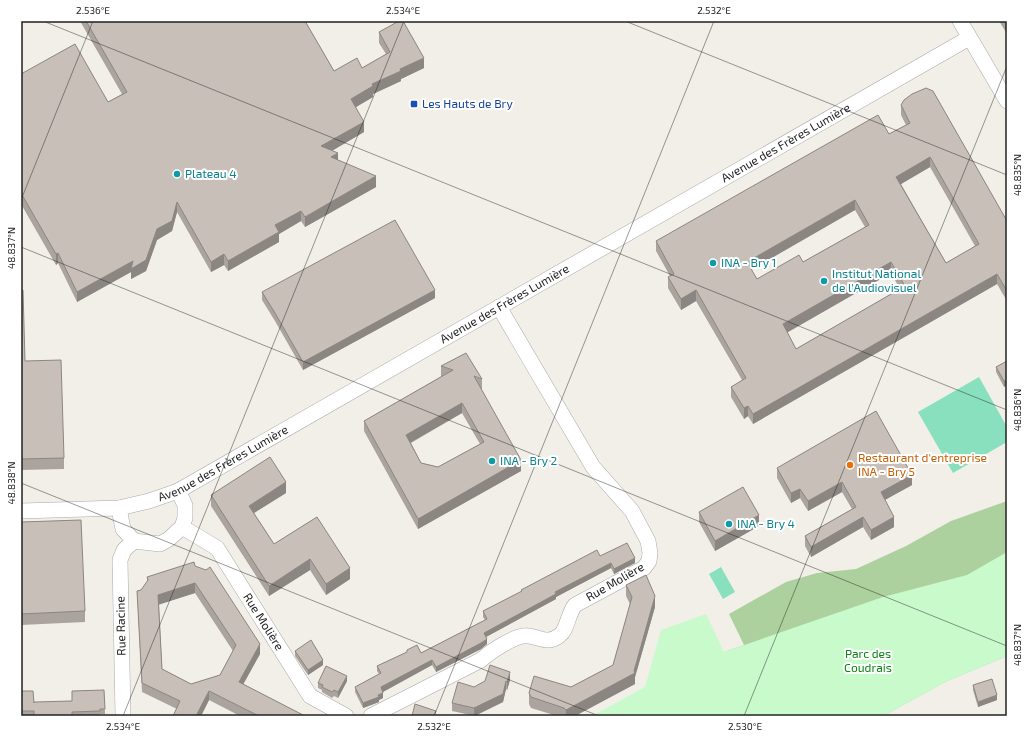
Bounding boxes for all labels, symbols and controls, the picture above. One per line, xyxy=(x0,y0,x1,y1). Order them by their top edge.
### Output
text: 2.536°E xyxy=(76,4,110,16)
text: 2.534°E xyxy=(386,4,421,16)
text: 2.532°E xyxy=(697,4,731,16)
place label: Les Hauts de Bry xyxy=(422,96,513,110)
marker: Les Hauts de Bry xyxy=(409,99,419,109)
street label: Avenue des Frères Lumière xyxy=(718,100,852,184)
text: 48.835°N xyxy=(1011,154,1023,196)
place label: Plateau 4 xyxy=(185,166,237,180)
marker: Plateau 4 xyxy=(172,169,182,179)
text: 48.837°N xyxy=(5,227,17,269)
place label: INA - Bry 1 xyxy=(721,255,776,269)
marker: INA - Bry 1 xyxy=(708,258,718,268)
street label: Avenue des Frères Lumière xyxy=(437,261,571,346)
place label: Institut National de l'Audiovisuel xyxy=(832,266,921,294)
marker: Institut National de l'Audiovisuel xyxy=(819,276,829,286)
text: 48.836°N xyxy=(1011,389,1023,431)
street label: Avenue des Frères Lumière xyxy=(156,422,290,503)
place label: Restaurant d'entreprise INA - Bry 5 xyxy=(858,450,987,478)
place label: INA - Bry 2 xyxy=(500,453,558,467)
marker: INA - Bry 2 xyxy=(487,456,497,466)
marker: Restaurant d'entreprise INA - Bry 5 xyxy=(845,460,855,470)
text: 48.838°N xyxy=(5,462,17,504)
place label: INA - Bry 4 xyxy=(737,516,795,530)
marker: INA - Bry 4 xyxy=(724,519,734,529)
street label: Rue Molière xyxy=(583,559,646,603)
street label: Rue Molière xyxy=(241,590,287,652)
street label: Rue Racine xyxy=(112,596,128,656)
text: 48.837°N xyxy=(1011,624,1023,666)
park label: Parc des Coudrais xyxy=(844,646,892,674)
text: 2.534°E xyxy=(106,720,141,732)
text: 2.532°E xyxy=(417,720,451,732)
text: 2.530°E xyxy=(728,720,762,732)

